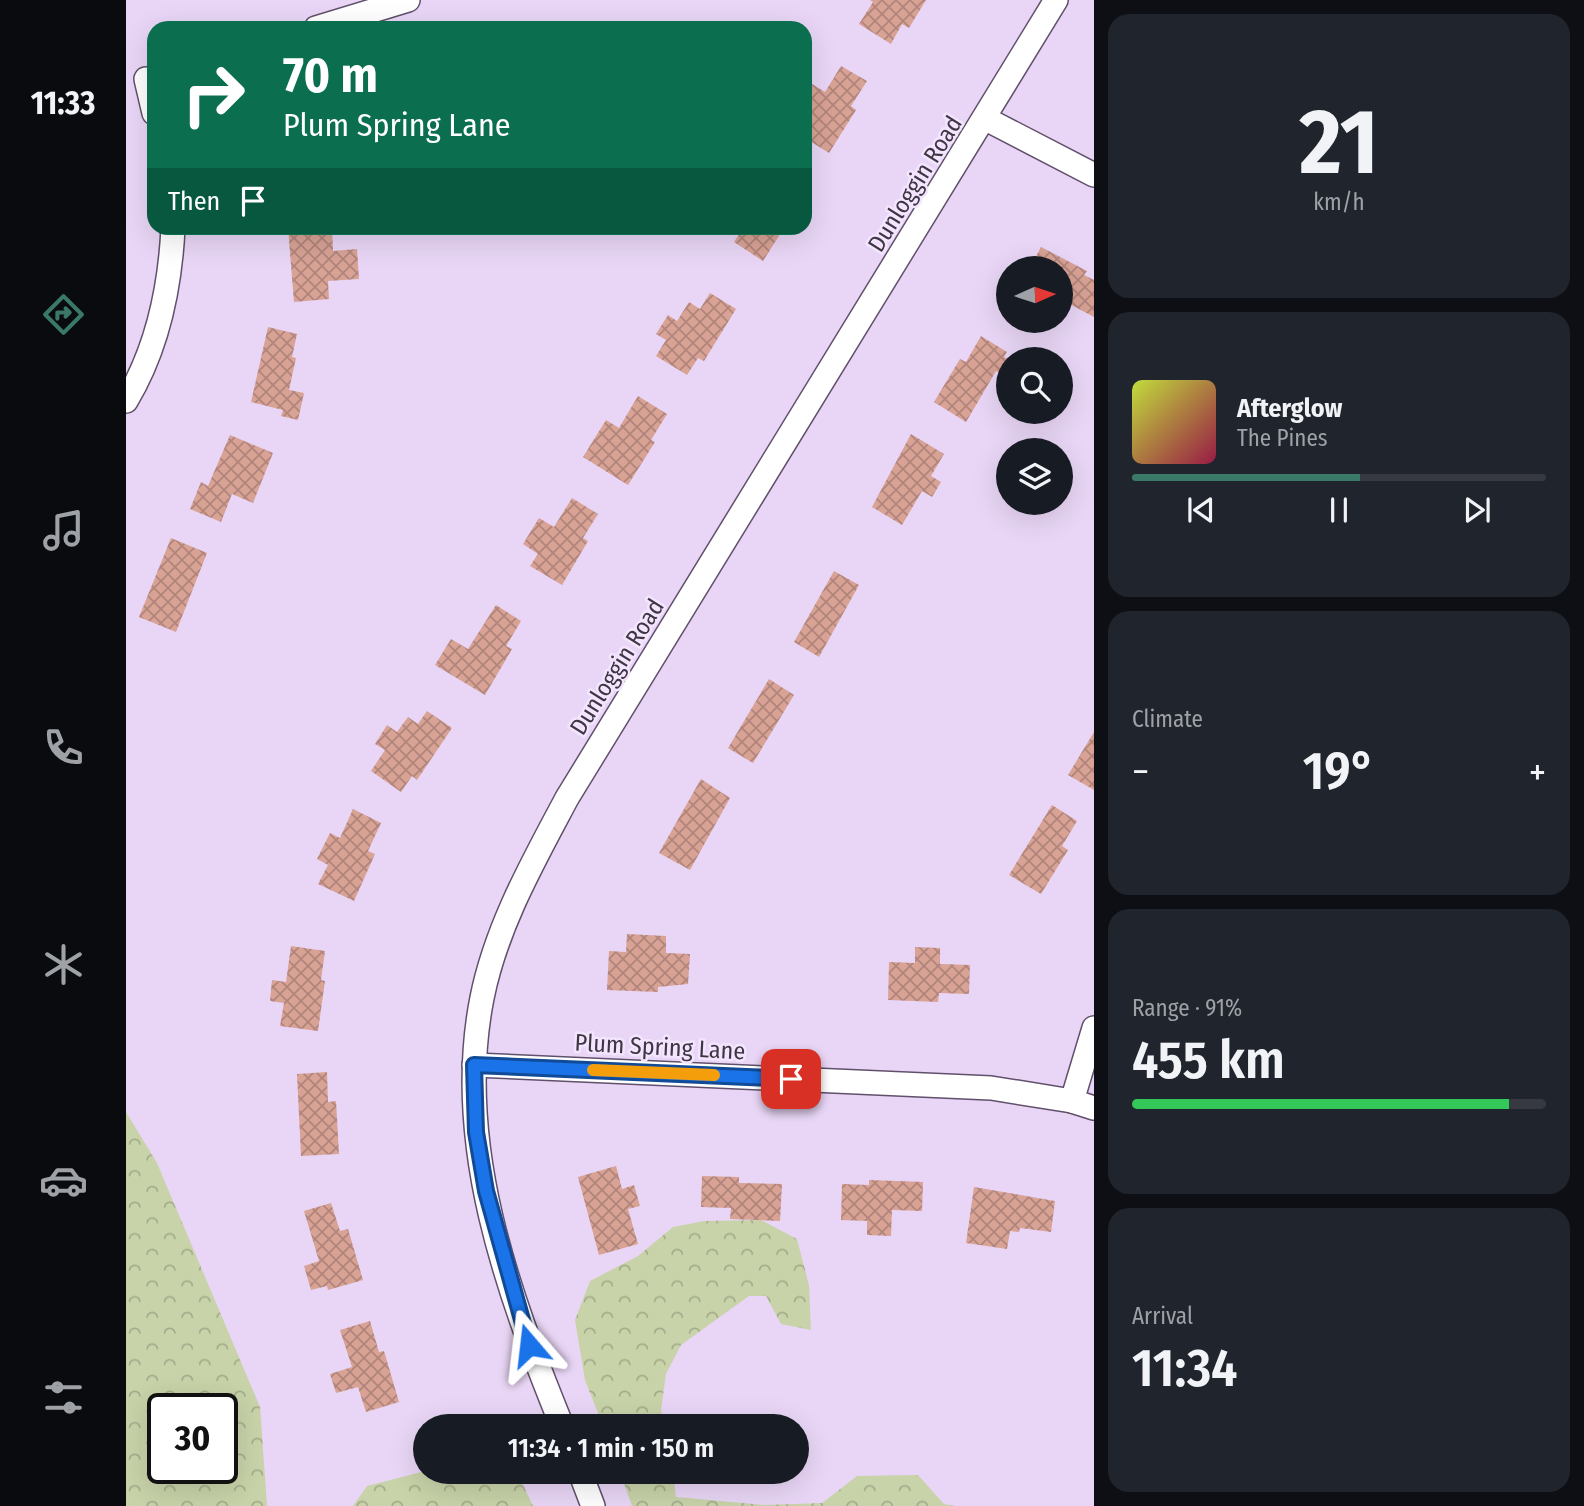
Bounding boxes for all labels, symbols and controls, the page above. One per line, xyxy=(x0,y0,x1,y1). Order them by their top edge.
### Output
text: 70 m xyxy=(283,46,378,105)
icon: right xyxy=(168,49,259,140)
text: 11:33 xyxy=(31,84,95,122)
text: 21 xyxy=(1299,88,1379,197)
text: Plum Spring Lane xyxy=(283,106,511,144)
street label: Dunloggin Road xyxy=(862,111,968,257)
icon: arrive xyxy=(234,182,272,220)
text: Then xyxy=(168,186,220,217)
text: km/h xyxy=(1313,188,1365,216)
north arrow xyxy=(996,256,1073,332)
map controls xyxy=(996,256,1073,515)
icon: directions xyxy=(39,290,88,339)
button: search xyxy=(996,347,1073,424)
text: Afterglow xyxy=(1237,393,1342,424)
text: The Pines xyxy=(1237,424,1328,452)
button: layers xyxy=(996,438,1073,515)
icon: previous xyxy=(1182,491,1220,529)
icon: pause xyxy=(1320,491,1358,529)
icon: next xyxy=(1458,491,1496,529)
icon: music xyxy=(39,506,88,555)
street label: Dunloggin Road xyxy=(564,594,670,740)
text: Climate xyxy=(1132,705,1203,733)
icon: phone xyxy=(39,723,88,772)
text: 19° xyxy=(1303,740,1375,803)
text: − xyxy=(1132,749,1149,795)
text: + xyxy=(1529,749,1546,795)
icon: climate xyxy=(39,940,88,989)
text: Range · 91% xyxy=(1132,994,1242,1022)
street label: Plum Spring Lane xyxy=(574,1029,746,1065)
text: 455 km xyxy=(1132,1029,1285,1092)
pin xyxy=(761,1049,821,1109)
icon: arrive xyxy=(772,1060,810,1098)
icon: car xyxy=(39,1156,88,1205)
text: Arrival xyxy=(1132,1302,1193,1330)
position arrow xyxy=(492,1308,566,1382)
text: 11:34 xyxy=(1132,1337,1237,1400)
icon: filters xyxy=(39,1373,88,1422)
speed limit sign: 30 xyxy=(147,1393,238,1484)
text: 11:34 · 1 min · 150 m xyxy=(508,1433,714,1464)

